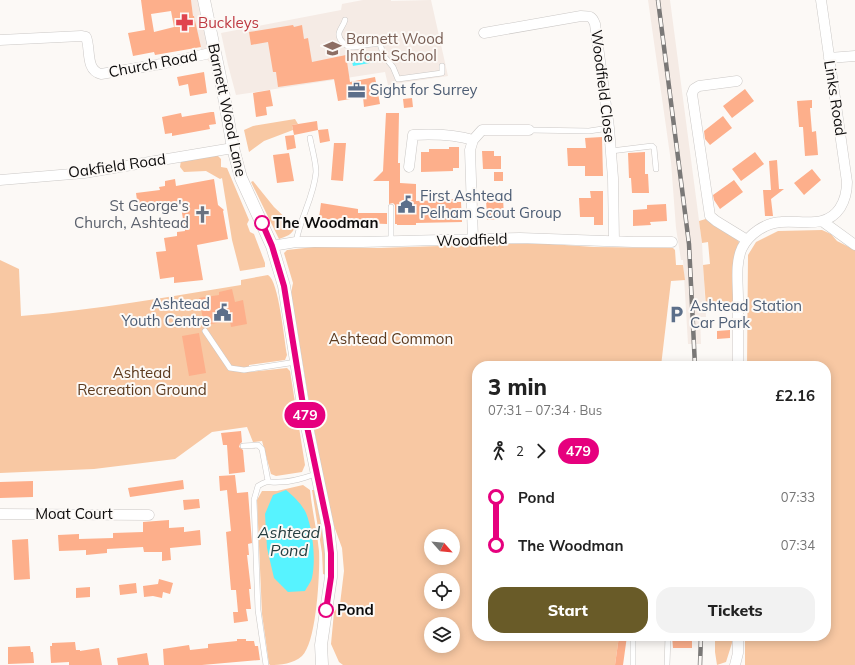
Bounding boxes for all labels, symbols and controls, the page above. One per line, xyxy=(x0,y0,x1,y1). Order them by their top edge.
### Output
pharmacy icon: Buckleys xyxy=(175,13,195,33)
place label: Buckleys xyxy=(198,13,259,32)
place label: Barnett Wood Infant School xyxy=(346,29,444,65)
street label: Woodfield Close xyxy=(587,29,620,143)
school or university icon: Barnett Wood Infant School xyxy=(323,38,343,58)
street label: Barnett Wood Lane xyxy=(204,42,251,178)
street label: Church Road xyxy=(107,46,199,81)
street label: Links Road xyxy=(820,59,851,137)
office icon: Sight for Surrey xyxy=(347,80,367,100)
place label: Sight for Surrey xyxy=(370,80,478,99)
street label: Oakfield Road xyxy=(67,149,167,182)
place label: First Ashtead Pelham Scout Group xyxy=(420,186,562,222)
public building icon: First Ashtead Pelham Scout Group xyxy=(397,195,417,215)
place label: St George's Church, Ashtead xyxy=(74,196,189,232)
church icon: St George's Church, Ashtead xyxy=(192,205,212,225)
place label: The Woodman xyxy=(273,213,378,232)
marker: The Woodman xyxy=(254,215,270,231)
street label: Woodfield xyxy=(436,229,508,250)
place label: Ashtead Youth Centre xyxy=(120,294,210,330)
place label: Ashtead Station Car Park xyxy=(690,296,802,332)
public building icon: Ashtead Youth Centre xyxy=(213,303,233,323)
parking icon: Ashtead Station Car Park xyxy=(667,305,687,325)
park label: Ashtead Common xyxy=(329,329,453,348)
park label: Ashtead Recreation Ground xyxy=(77,363,207,399)
text: 3 min xyxy=(488,373,547,401)
text: £2.16 xyxy=(775,386,815,405)
line badge: 479 xyxy=(282,402,328,428)
text: 07:31 – 07:34 · Bus xyxy=(488,402,602,418)
text: 479 xyxy=(292,406,318,424)
icon: walk xyxy=(488,440,510,462)
icon: forward xyxy=(530,440,552,462)
text: 479 xyxy=(566,442,591,460)
text: 2 xyxy=(516,443,524,459)
text: Pond xyxy=(518,488,555,507)
text: 07:33 xyxy=(781,489,815,505)
street label: Moat Court xyxy=(35,504,113,523)
water label: Ashtead Pond xyxy=(257,522,321,560)
north arrow xyxy=(424,529,460,565)
map controls xyxy=(424,529,460,653)
text: The Woodman xyxy=(518,536,623,555)
text: 07:34 xyxy=(781,537,815,553)
button: locate xyxy=(424,573,460,609)
button: Start xyxy=(488,587,648,633)
button: Tickets xyxy=(656,587,815,633)
place label: Pond xyxy=(337,600,374,619)
marker: Pond xyxy=(318,602,334,618)
button: layers xyxy=(424,617,460,653)

